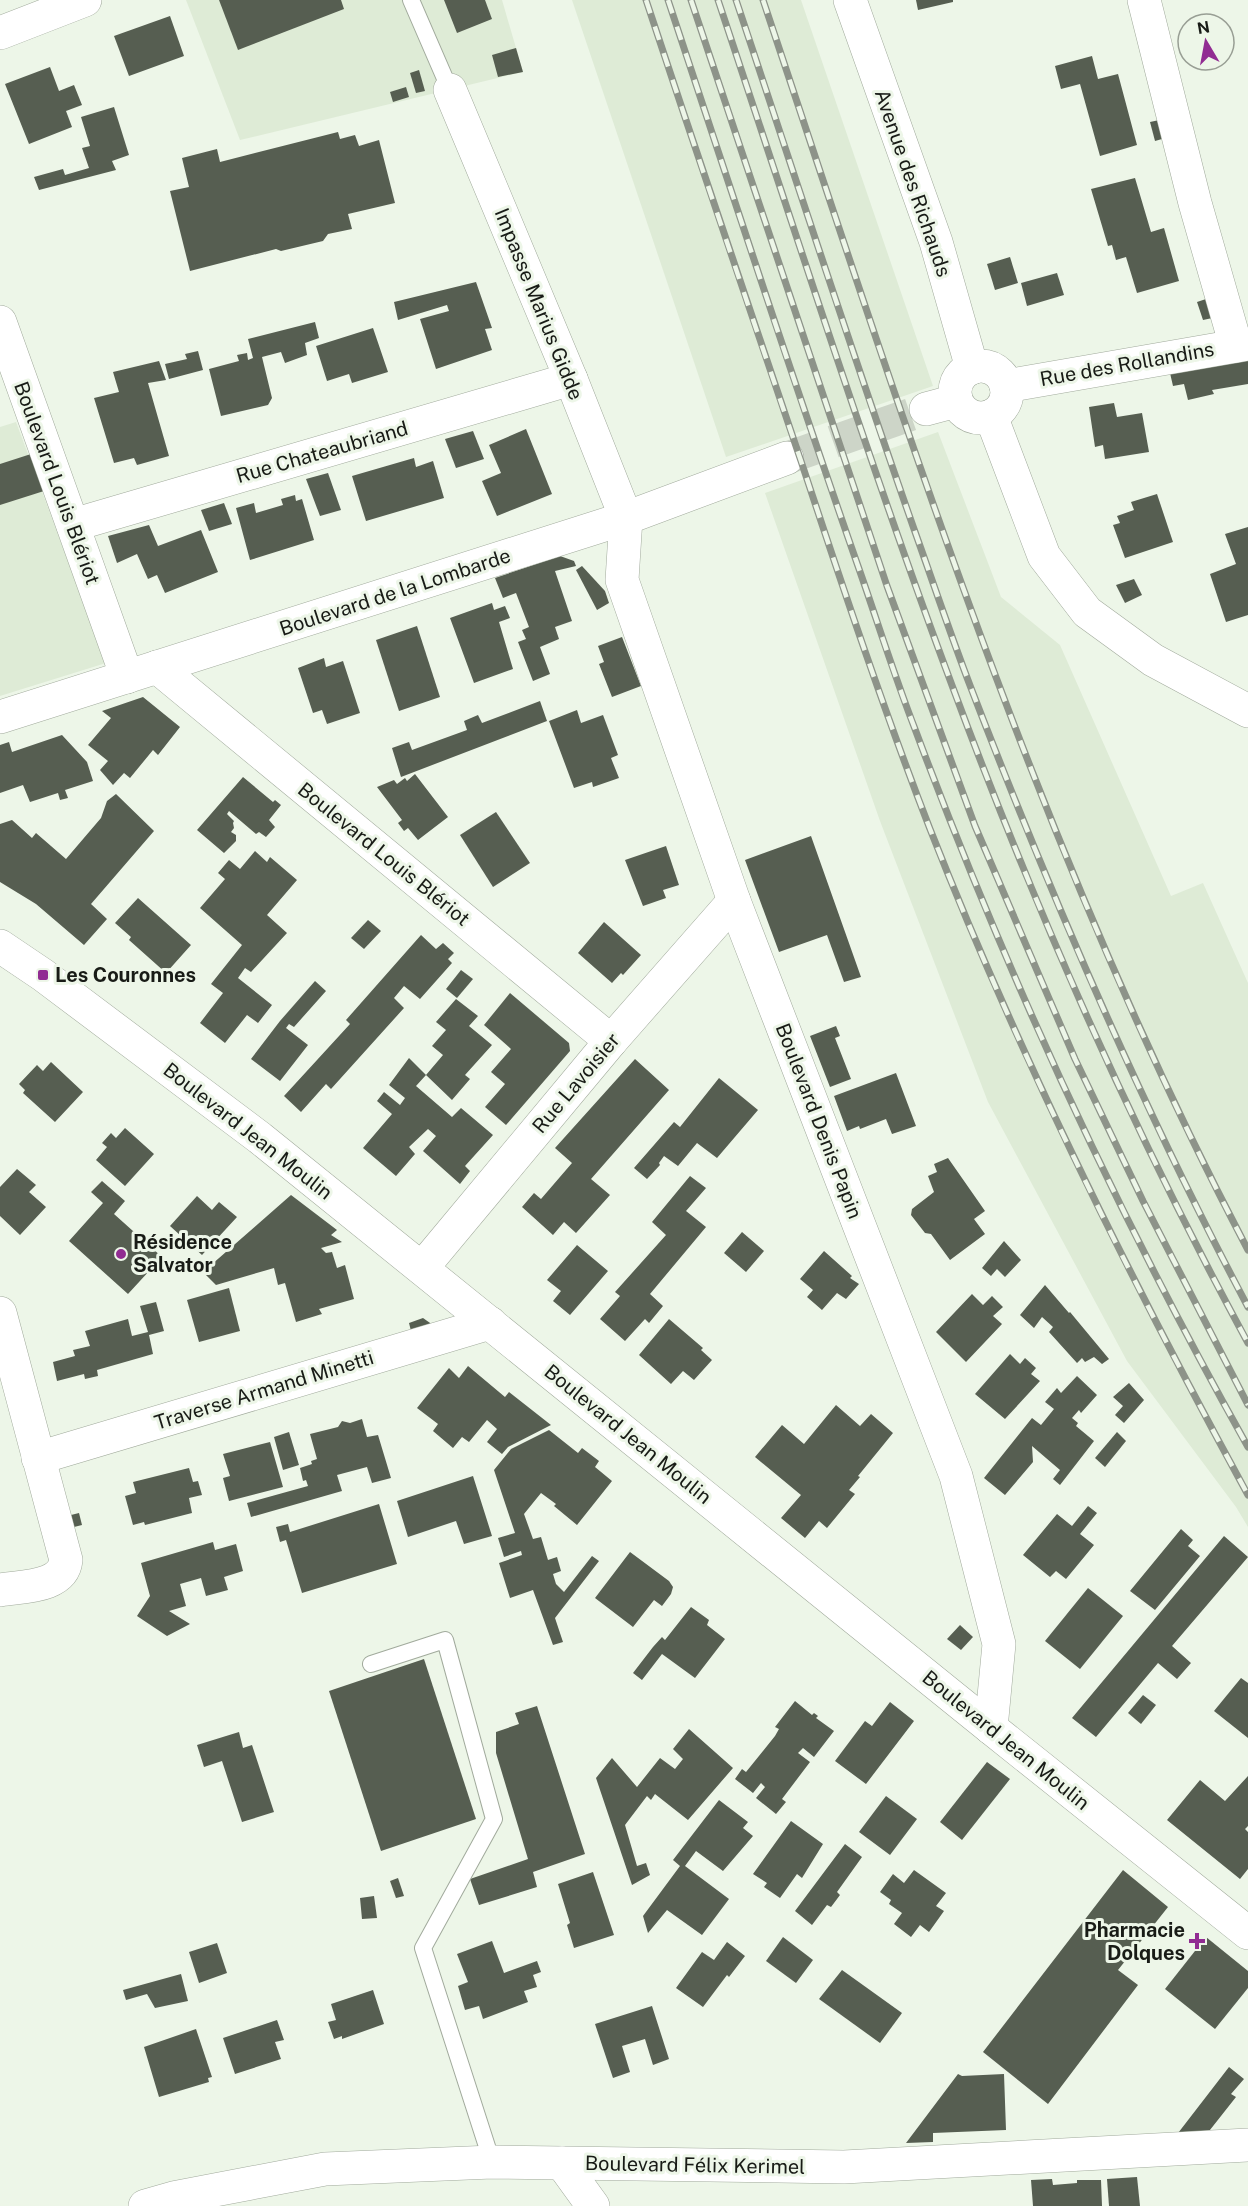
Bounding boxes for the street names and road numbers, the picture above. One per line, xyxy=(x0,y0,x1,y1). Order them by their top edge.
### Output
street label: Avenue des Richauds xyxy=(870,86,956,280)
street label: Impasse Marius Gidde xyxy=(490,205,588,403)
street label: Rue des Rollandins xyxy=(1038,337,1216,391)
street label: Boulevard Louis Blériot xyxy=(9,378,105,588)
street label: Rue Chateaubriand xyxy=(233,416,411,488)
street label: Boulevard de la Lombarde xyxy=(276,543,514,641)
street label: Boulevard Louis Blériot xyxy=(293,777,475,931)
street label: Boulevard Denis Papin xyxy=(771,1020,867,1222)
street label: Rue Lavoisier xyxy=(527,1028,625,1138)
street label: Boulevard Jean Moulin xyxy=(159,1057,337,1205)
street label: Traverse Armand Minetti xyxy=(151,1345,377,1435)
street label: Boulevard Jean Moulin xyxy=(540,1359,716,1509)
street label: Boulevard Jean Moulin xyxy=(918,1665,1094,1815)
street label: Boulevard Félix Kerimel xyxy=(585,2151,805,2179)

